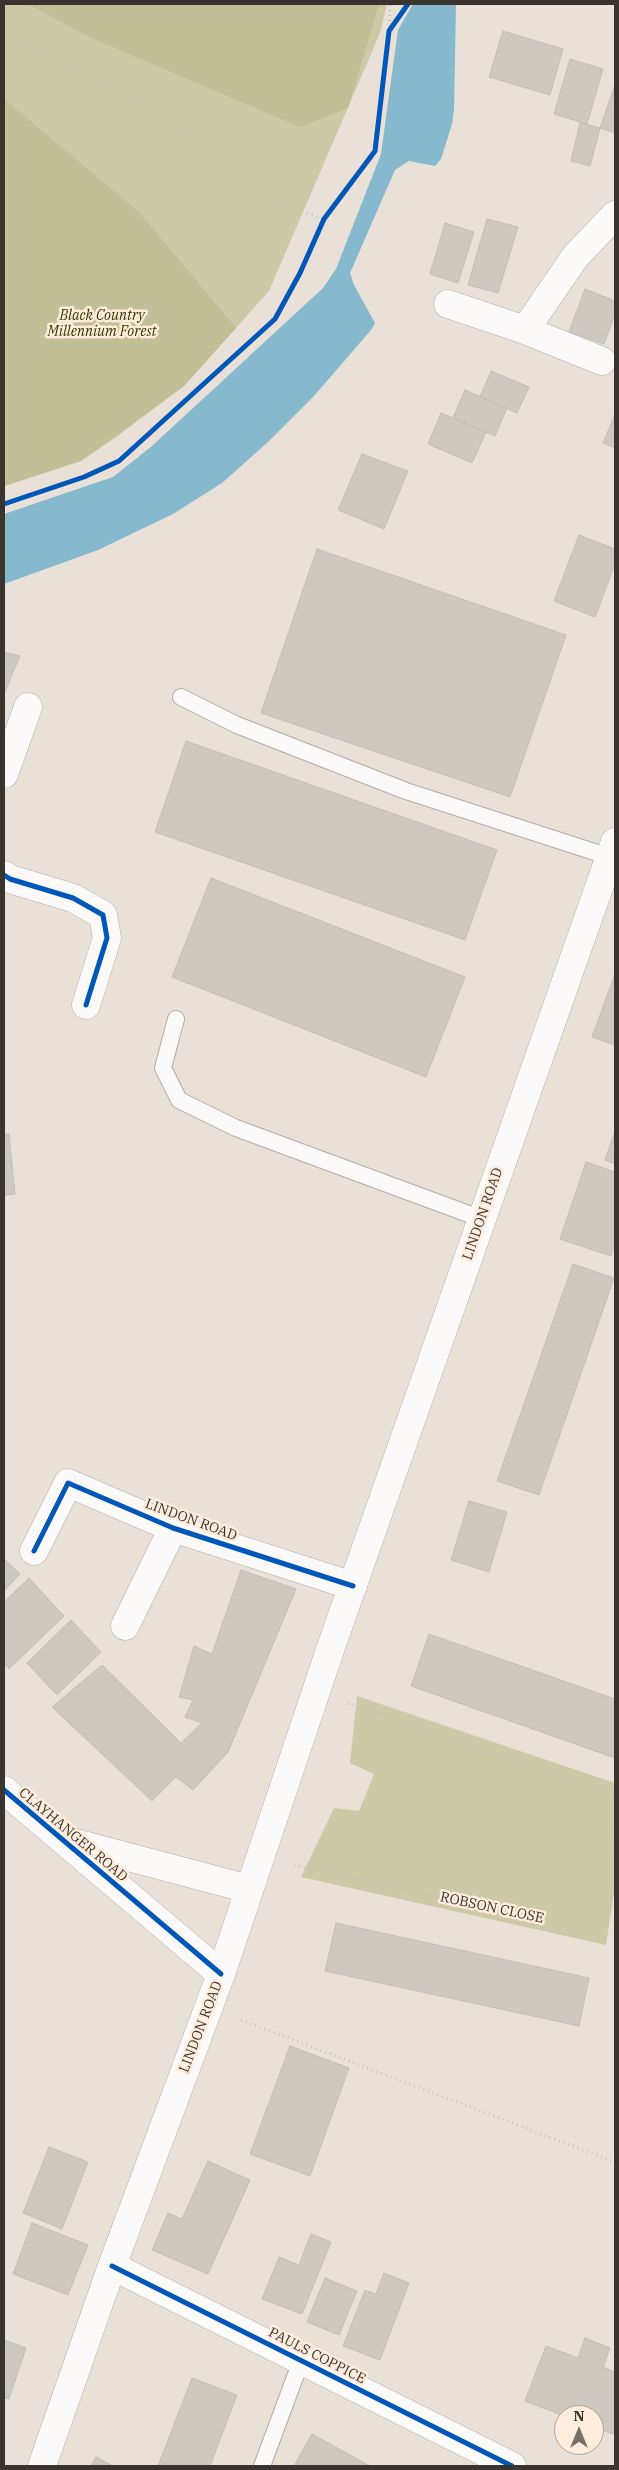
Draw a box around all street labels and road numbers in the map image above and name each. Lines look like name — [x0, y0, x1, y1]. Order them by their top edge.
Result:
street label: LINDON ROAD — [459, 1166, 507, 1262]
street label: LINDON ROAD — [143, 1496, 239, 1544]
street label: CLAYHANGER ROAD — [15, 1785, 131, 1885]
street label: ROBSON CLOSE — [439, 1889, 545, 1927]
street label: LINDON ROAD — [176, 1979, 226, 2075]
street label: PAULS COPPICE — [266, 2324, 368, 2388]

